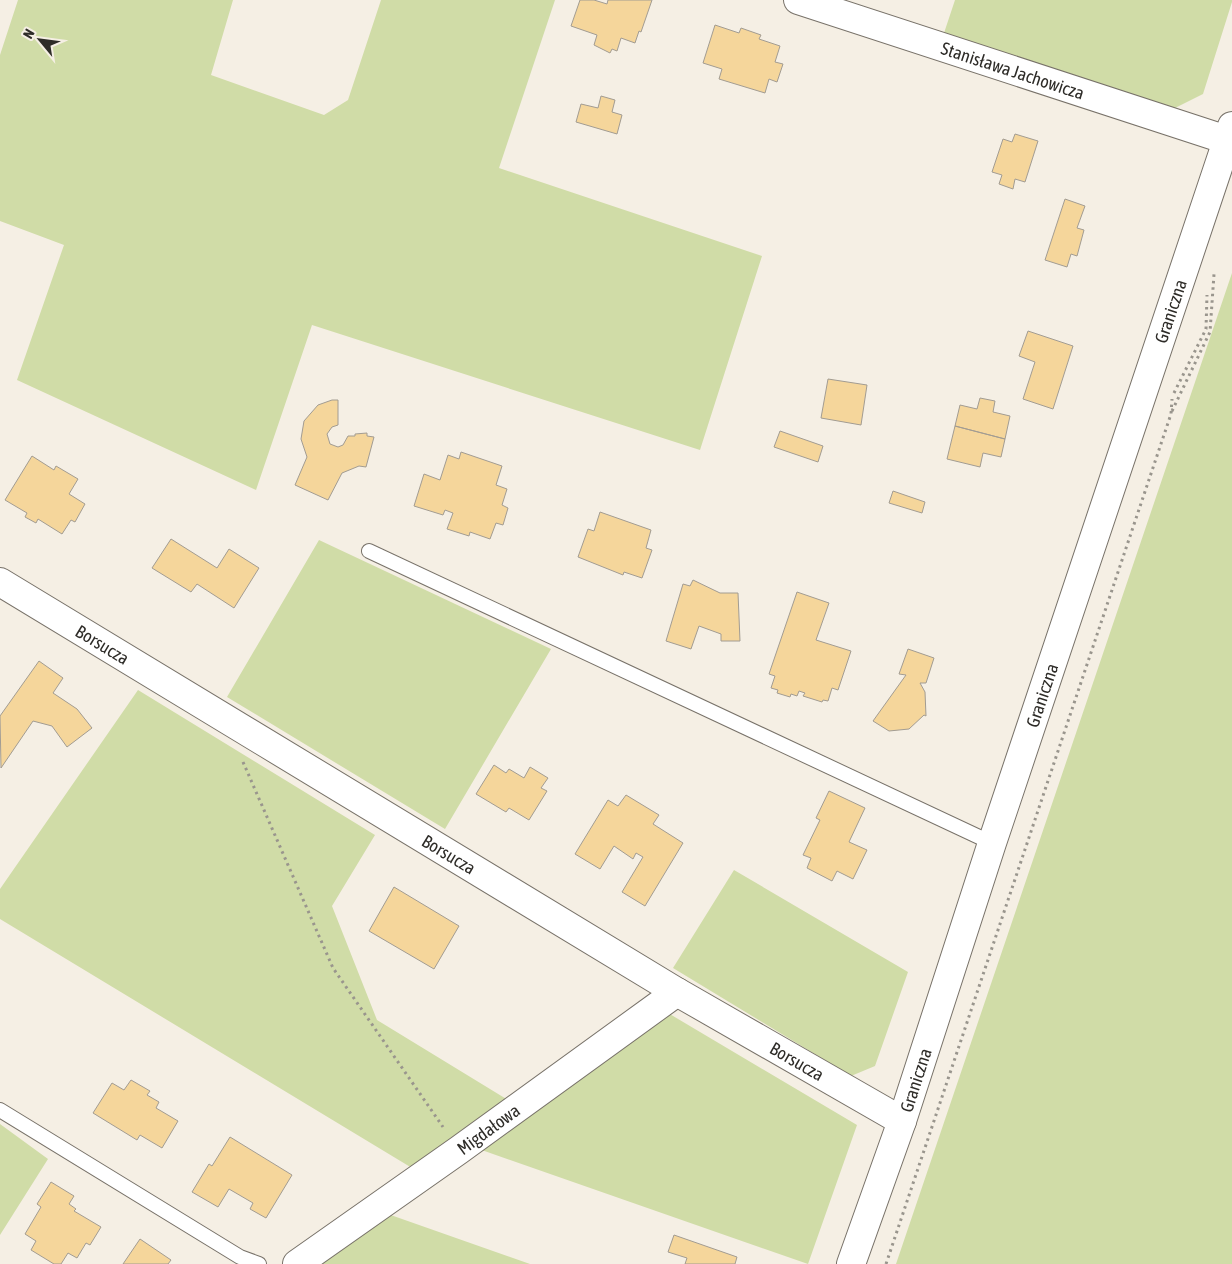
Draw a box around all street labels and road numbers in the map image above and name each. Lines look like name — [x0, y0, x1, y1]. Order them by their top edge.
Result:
street label: Stanisława Jachowicza — [939, 37, 1087, 103]
street label: Graniczna — [1150, 276, 1190, 346]
street label: Borsucza — [72, 620, 133, 668]
street label: Graniczna — [1021, 660, 1062, 730]
street label: Borsucza — [418, 830, 480, 878]
street label: Borsucza — [766, 1037, 828, 1085]
street label: Graniczna — [895, 1045, 935, 1115]
street label: Migdałowa — [453, 1099, 524, 1159]

